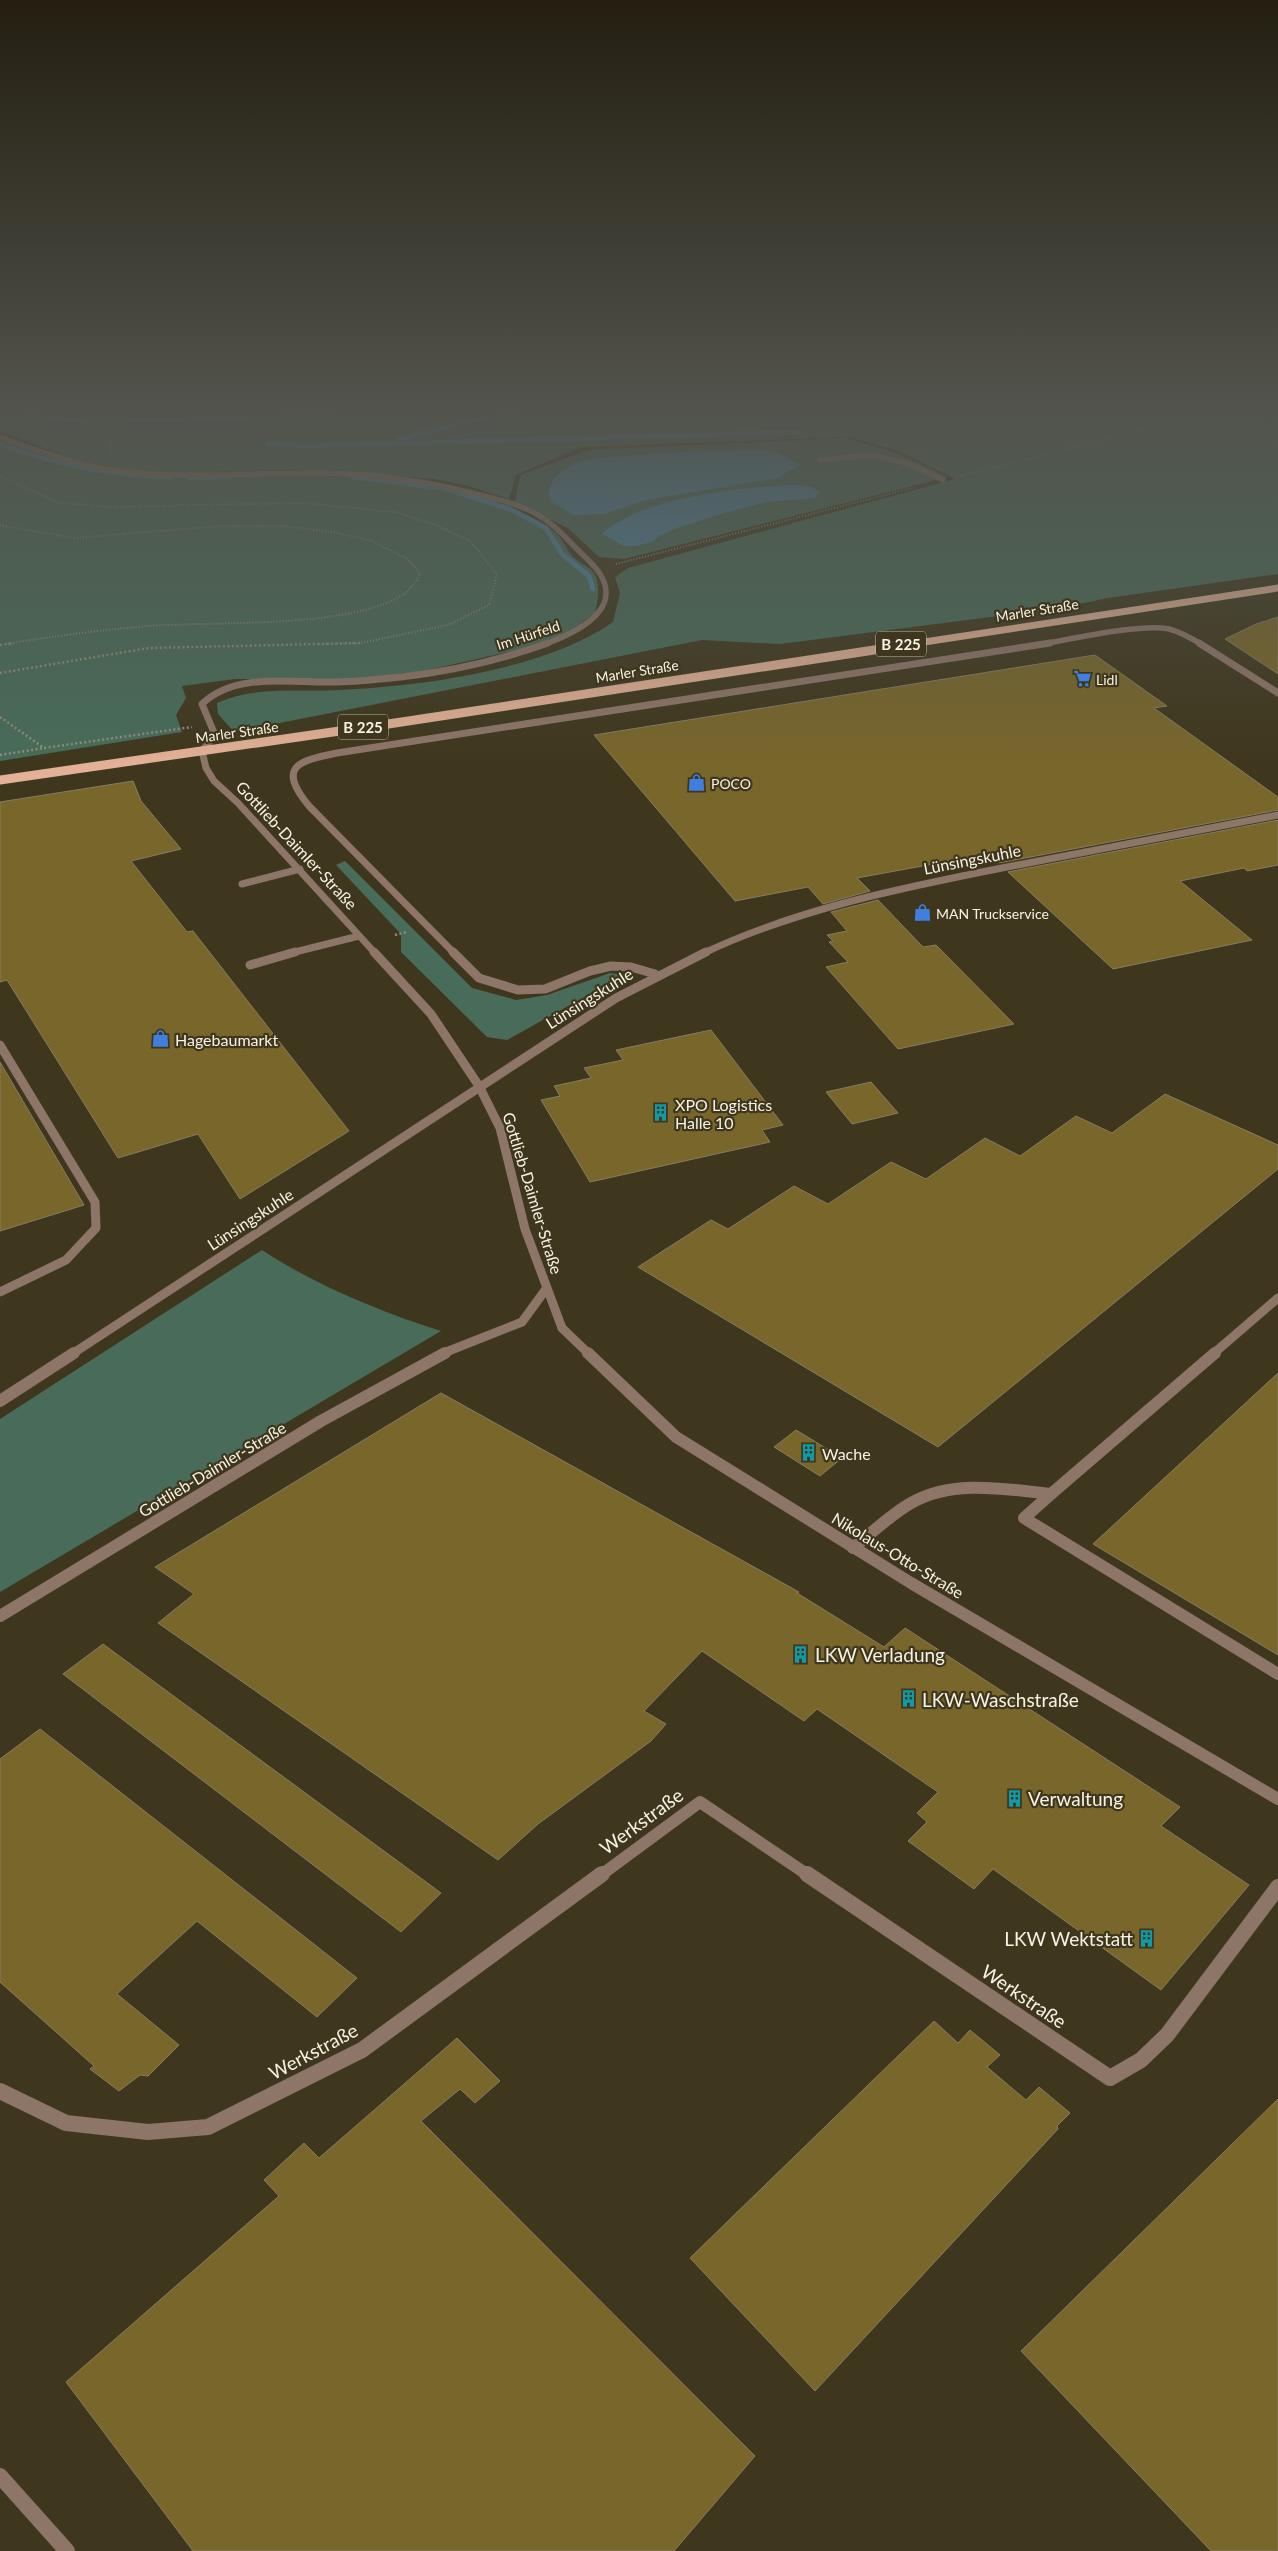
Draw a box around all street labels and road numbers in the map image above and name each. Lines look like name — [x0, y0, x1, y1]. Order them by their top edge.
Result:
street label: Marler Straße — [994, 595, 1080, 625]
street label: Im Hürfeld — [494, 617, 562, 653]
road number: B 225 — [876, 632, 926, 656]
street label: Marler Straße — [594, 656, 680, 686]
road number: B 225 — [338, 714, 388, 740]
street label: Marler Straße — [194, 718, 280, 746]
street label: Gottlieb-Daimler-Straße — [233, 777, 361, 913]
street label: Lünsingskuhle — [922, 840, 1022, 878]
street label: Lünsingskuhle — [542, 964, 636, 1032]
street label: Gottlieb-Daimler-Straße — [499, 1110, 567, 1276]
street label: Lünsingskuhle — [203, 1184, 297, 1254]
street label: Gottlieb-Daimler-Straße — [135, 1417, 289, 1521]
street label: Nikolaus-Otto-Straße — [829, 1508, 967, 1602]
street label: Werkstraße — [595, 1783, 687, 1859]
street label: Werkstraße — [977, 1959, 1071, 2033]
street label: Werkstraße — [265, 2018, 361, 2084]

